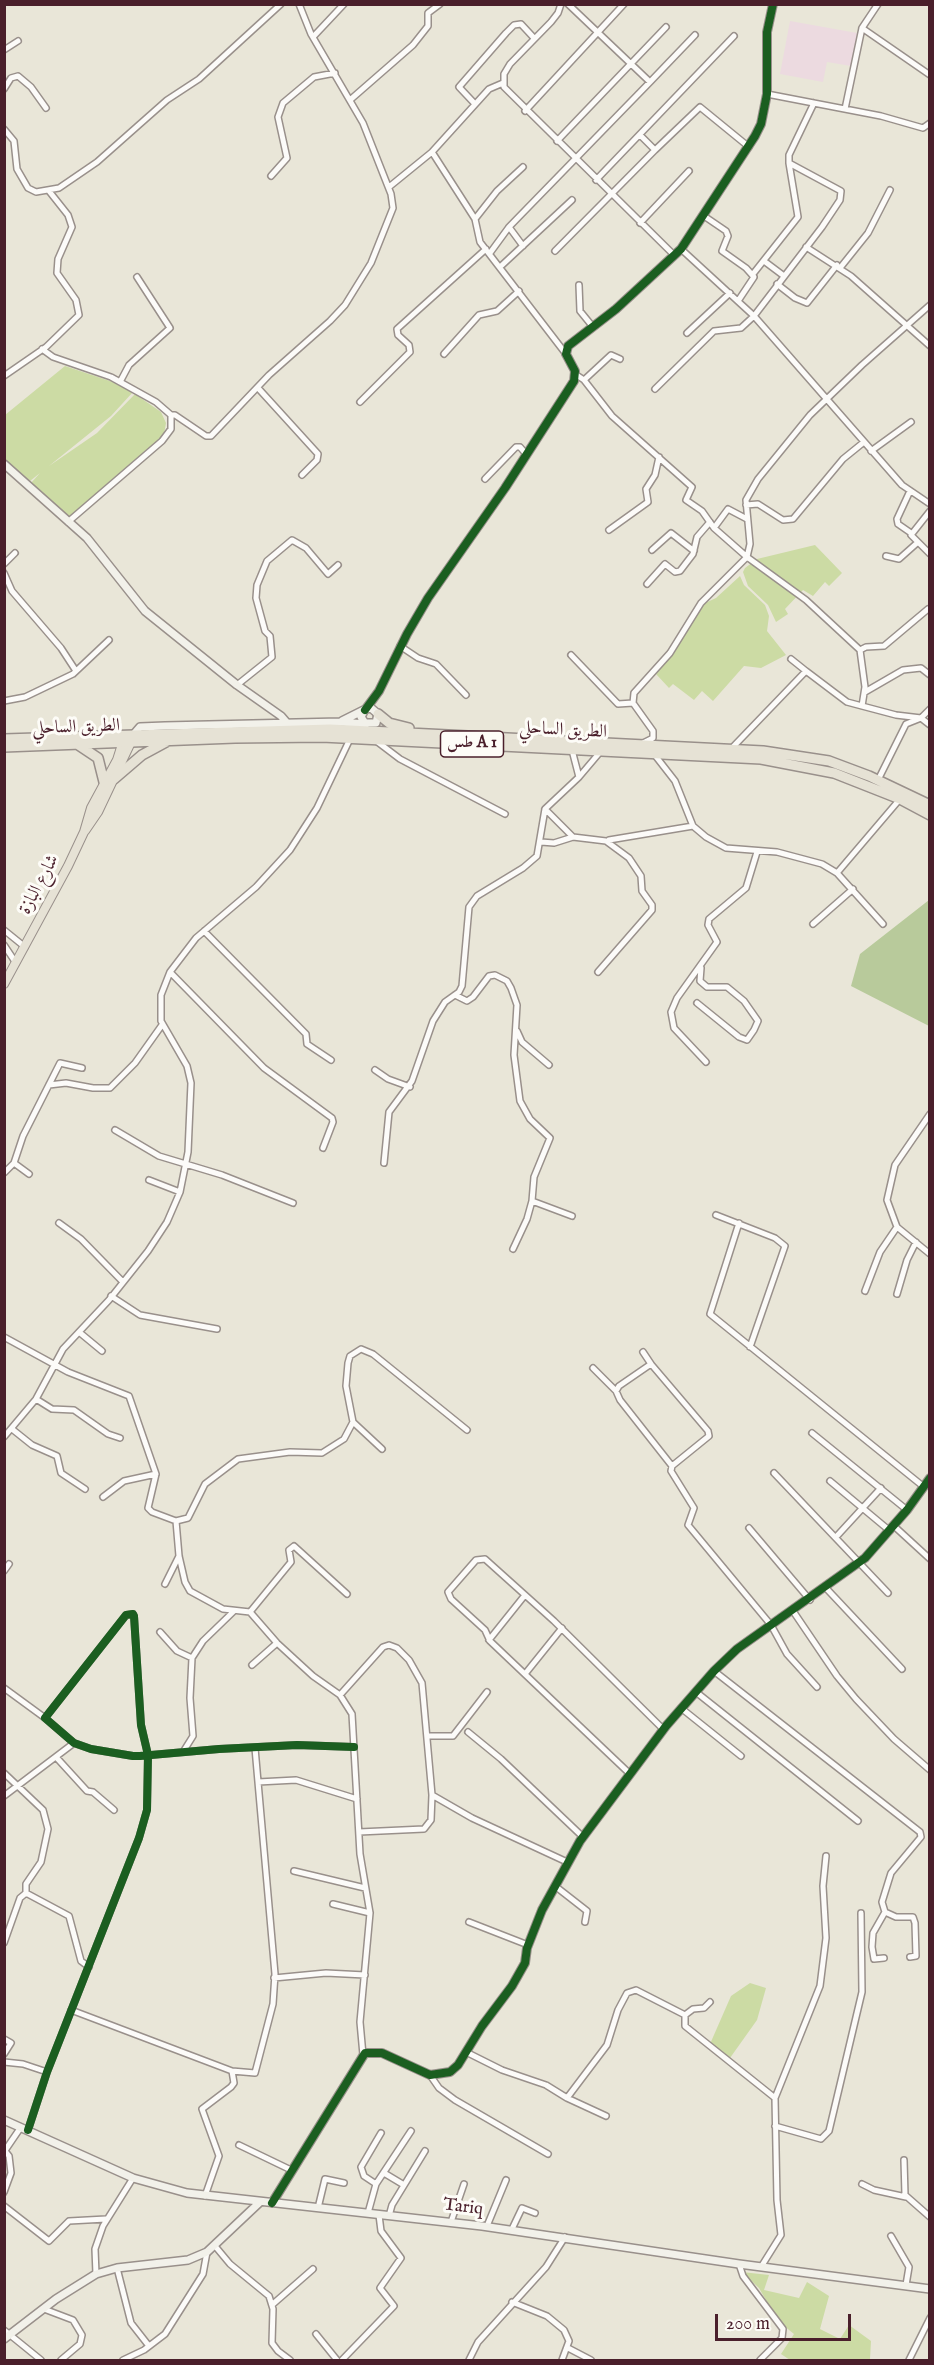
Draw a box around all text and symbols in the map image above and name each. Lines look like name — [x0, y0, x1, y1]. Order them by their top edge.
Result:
street label: الطريق الساحلي — [32, 716, 120, 740]
street label: الطريق الساحلي — [519, 718, 607, 744]
road number: طس A 1 — [440, 731, 504, 757]
street label: شارع البازة — [15, 851, 65, 919]
street label: Tariq — [442, 2195, 484, 2221]
scale bar — [718, 2302, 854, 2340]
text: 200 m — [726, 2313, 770, 2336]

